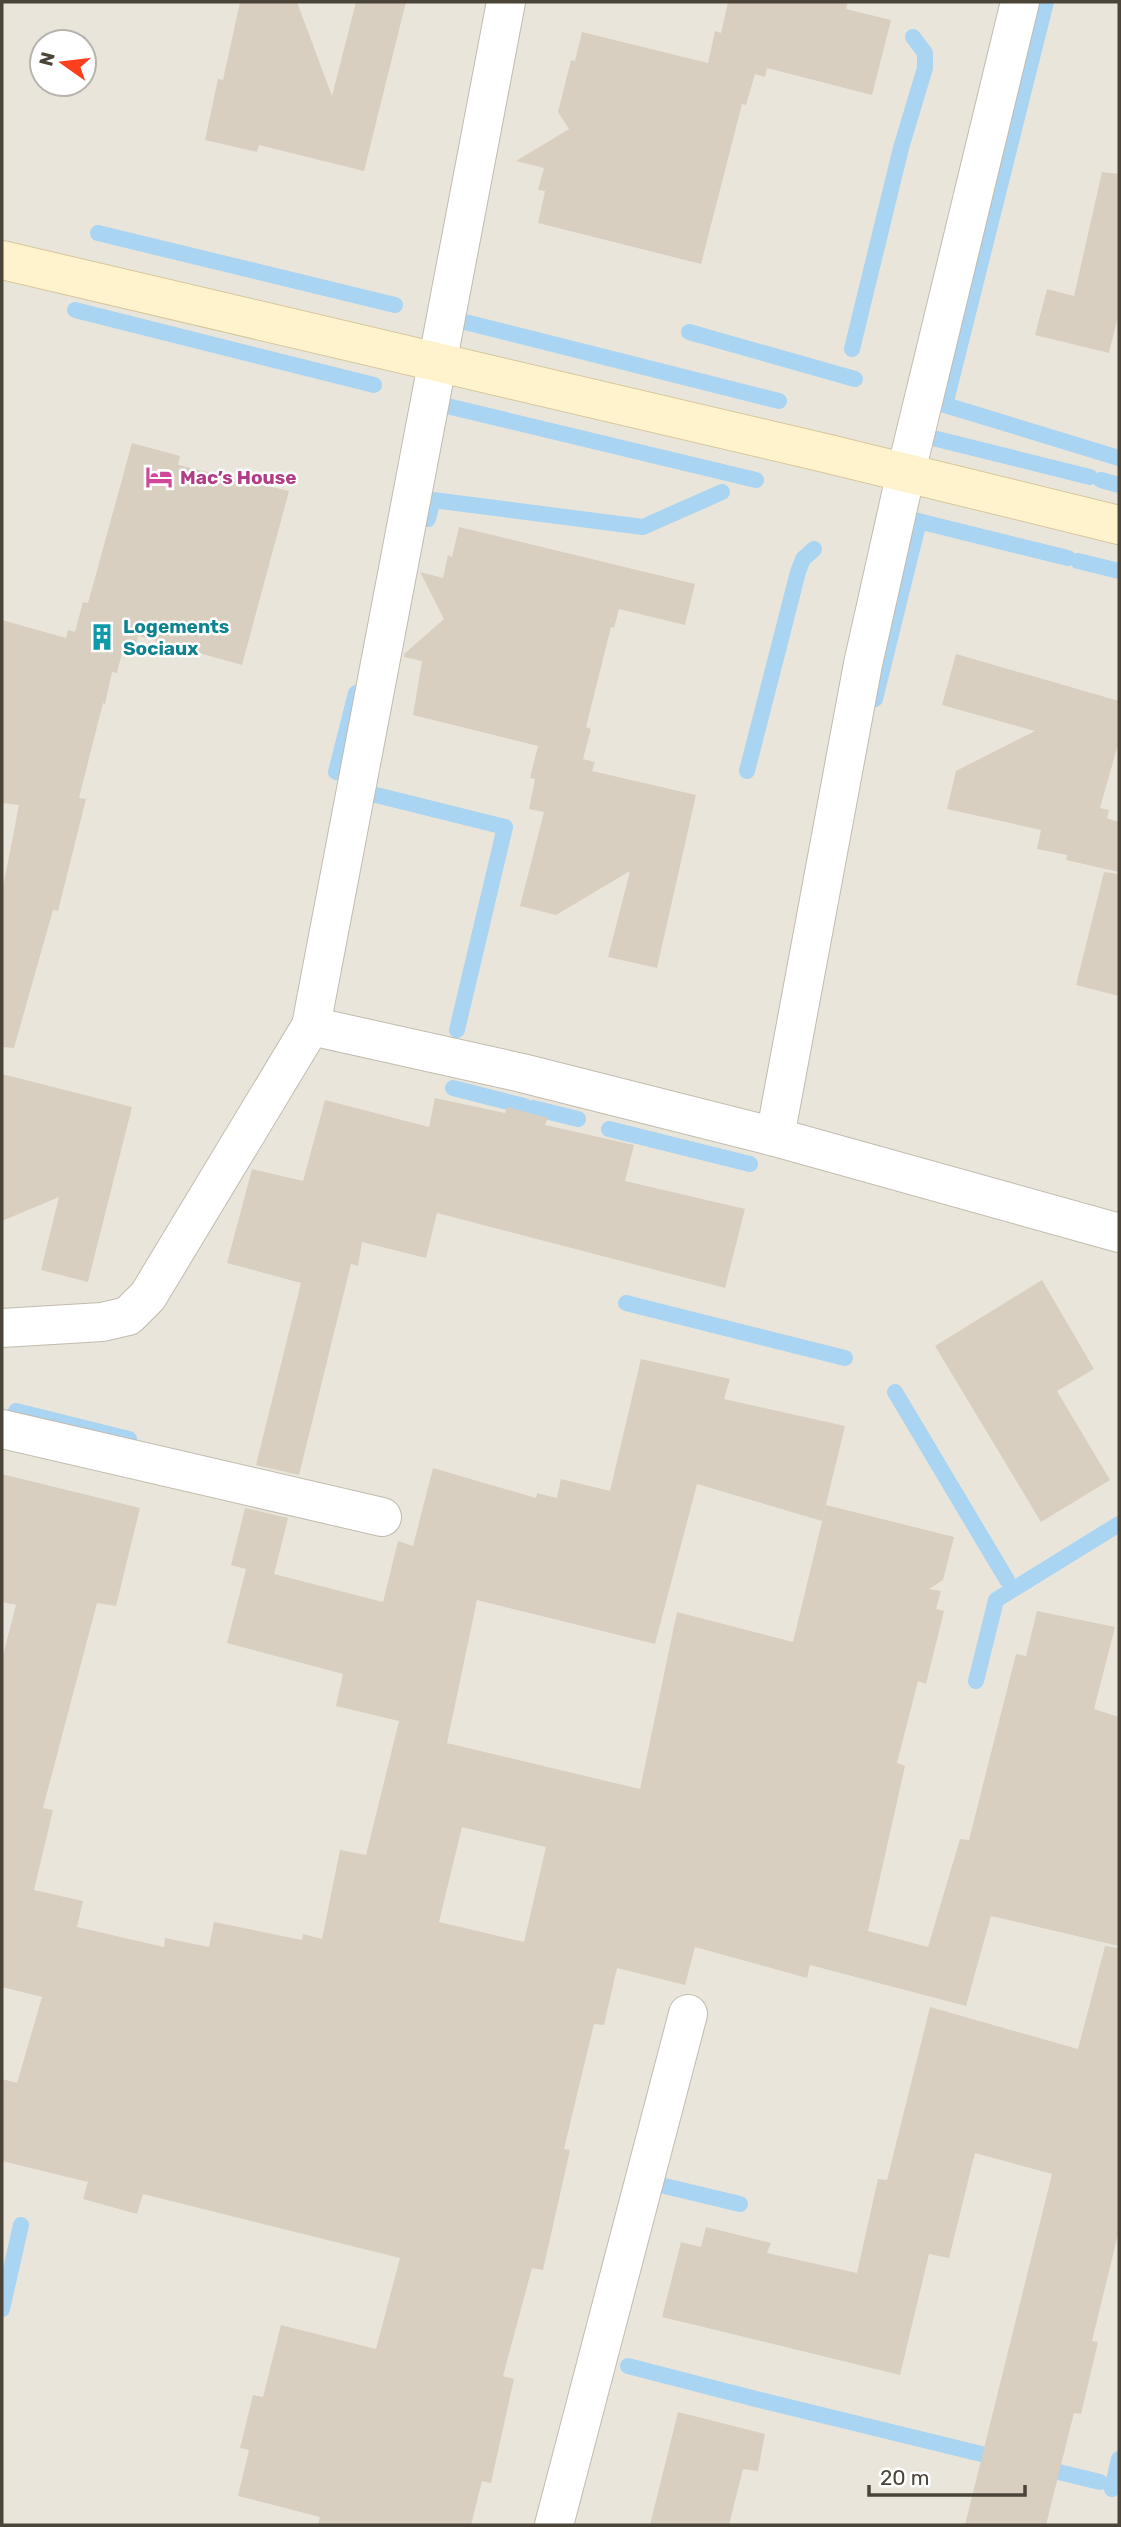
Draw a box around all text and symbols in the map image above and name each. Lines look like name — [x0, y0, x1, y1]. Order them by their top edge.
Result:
north arrow — [28, 28, 98, 98]
text: N — [34, 50, 60, 68]
hotel icon: Mac’s House — [144, 462, 174, 492]
place label: Mac’s House — [180, 466, 297, 489]
place label: Logements Sociaux — [123, 615, 229, 660]
building icon: Logements Sociaux — [87, 622, 117, 652]
scale bar — [869, 2454, 1025, 2498]
text: 20 m — [880, 2465, 929, 2490]

